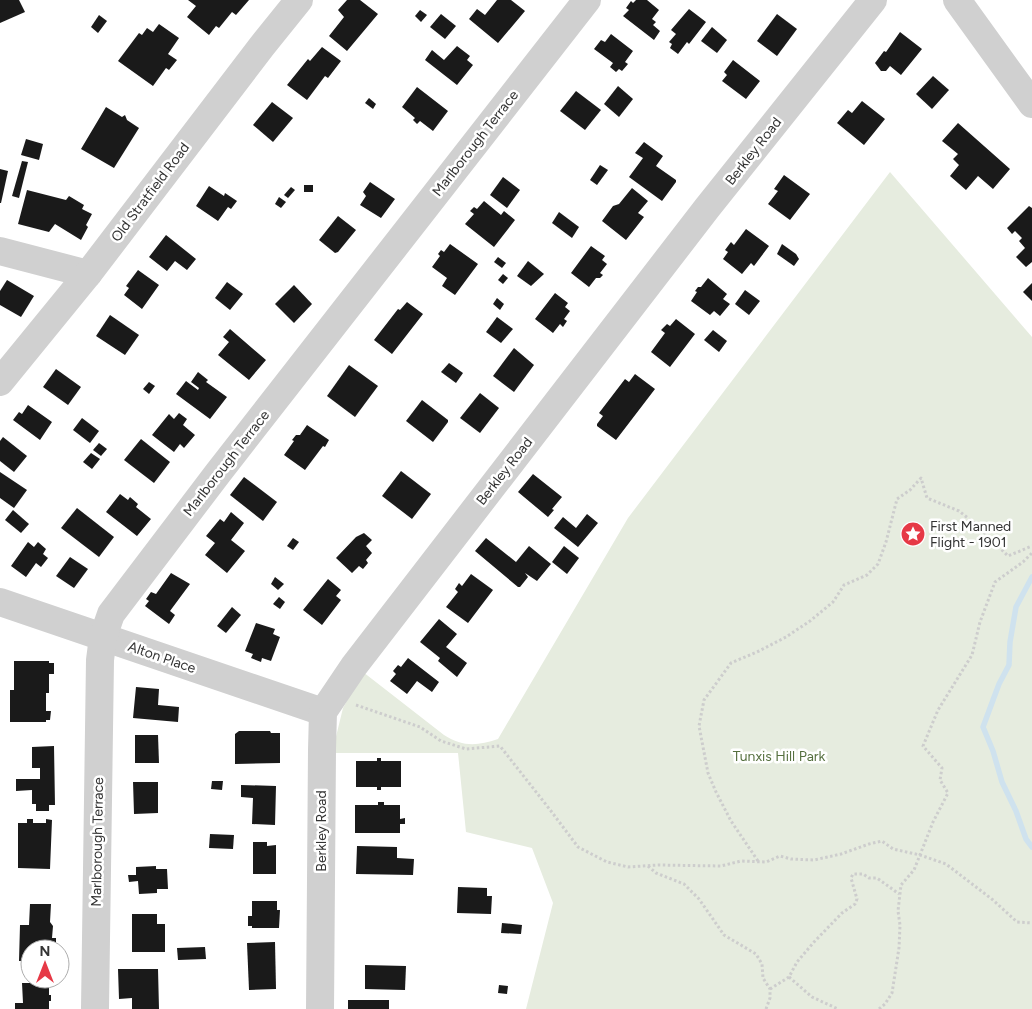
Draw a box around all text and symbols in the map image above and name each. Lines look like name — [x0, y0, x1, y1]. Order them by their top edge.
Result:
street label: Marlborough Terrace — [429, 87, 522, 200]
street label: Berkley Road — [722, 114, 785, 189]
street label: Old Stratfield Road — [108, 139, 193, 245]
street label: Marlborough Terrace — [180, 407, 273, 520]
street label: Berkley Road — [473, 434, 536, 509]
place label: First Manned Flight - 1901 — [930, 518, 1011, 551]
place icon: First Manned Flight - 1901 — [900, 521, 926, 547]
street label: Alton Place — [126, 638, 198, 677]
park label: Tunxis Hill Park — [733, 748, 825, 765]
street label: Marlborough Terrace — [88, 777, 107, 907]
street label: Berkley Road — [313, 790, 330, 872]
north arrow — [20, 939, 70, 989]
text: N — [40, 943, 50, 960]

